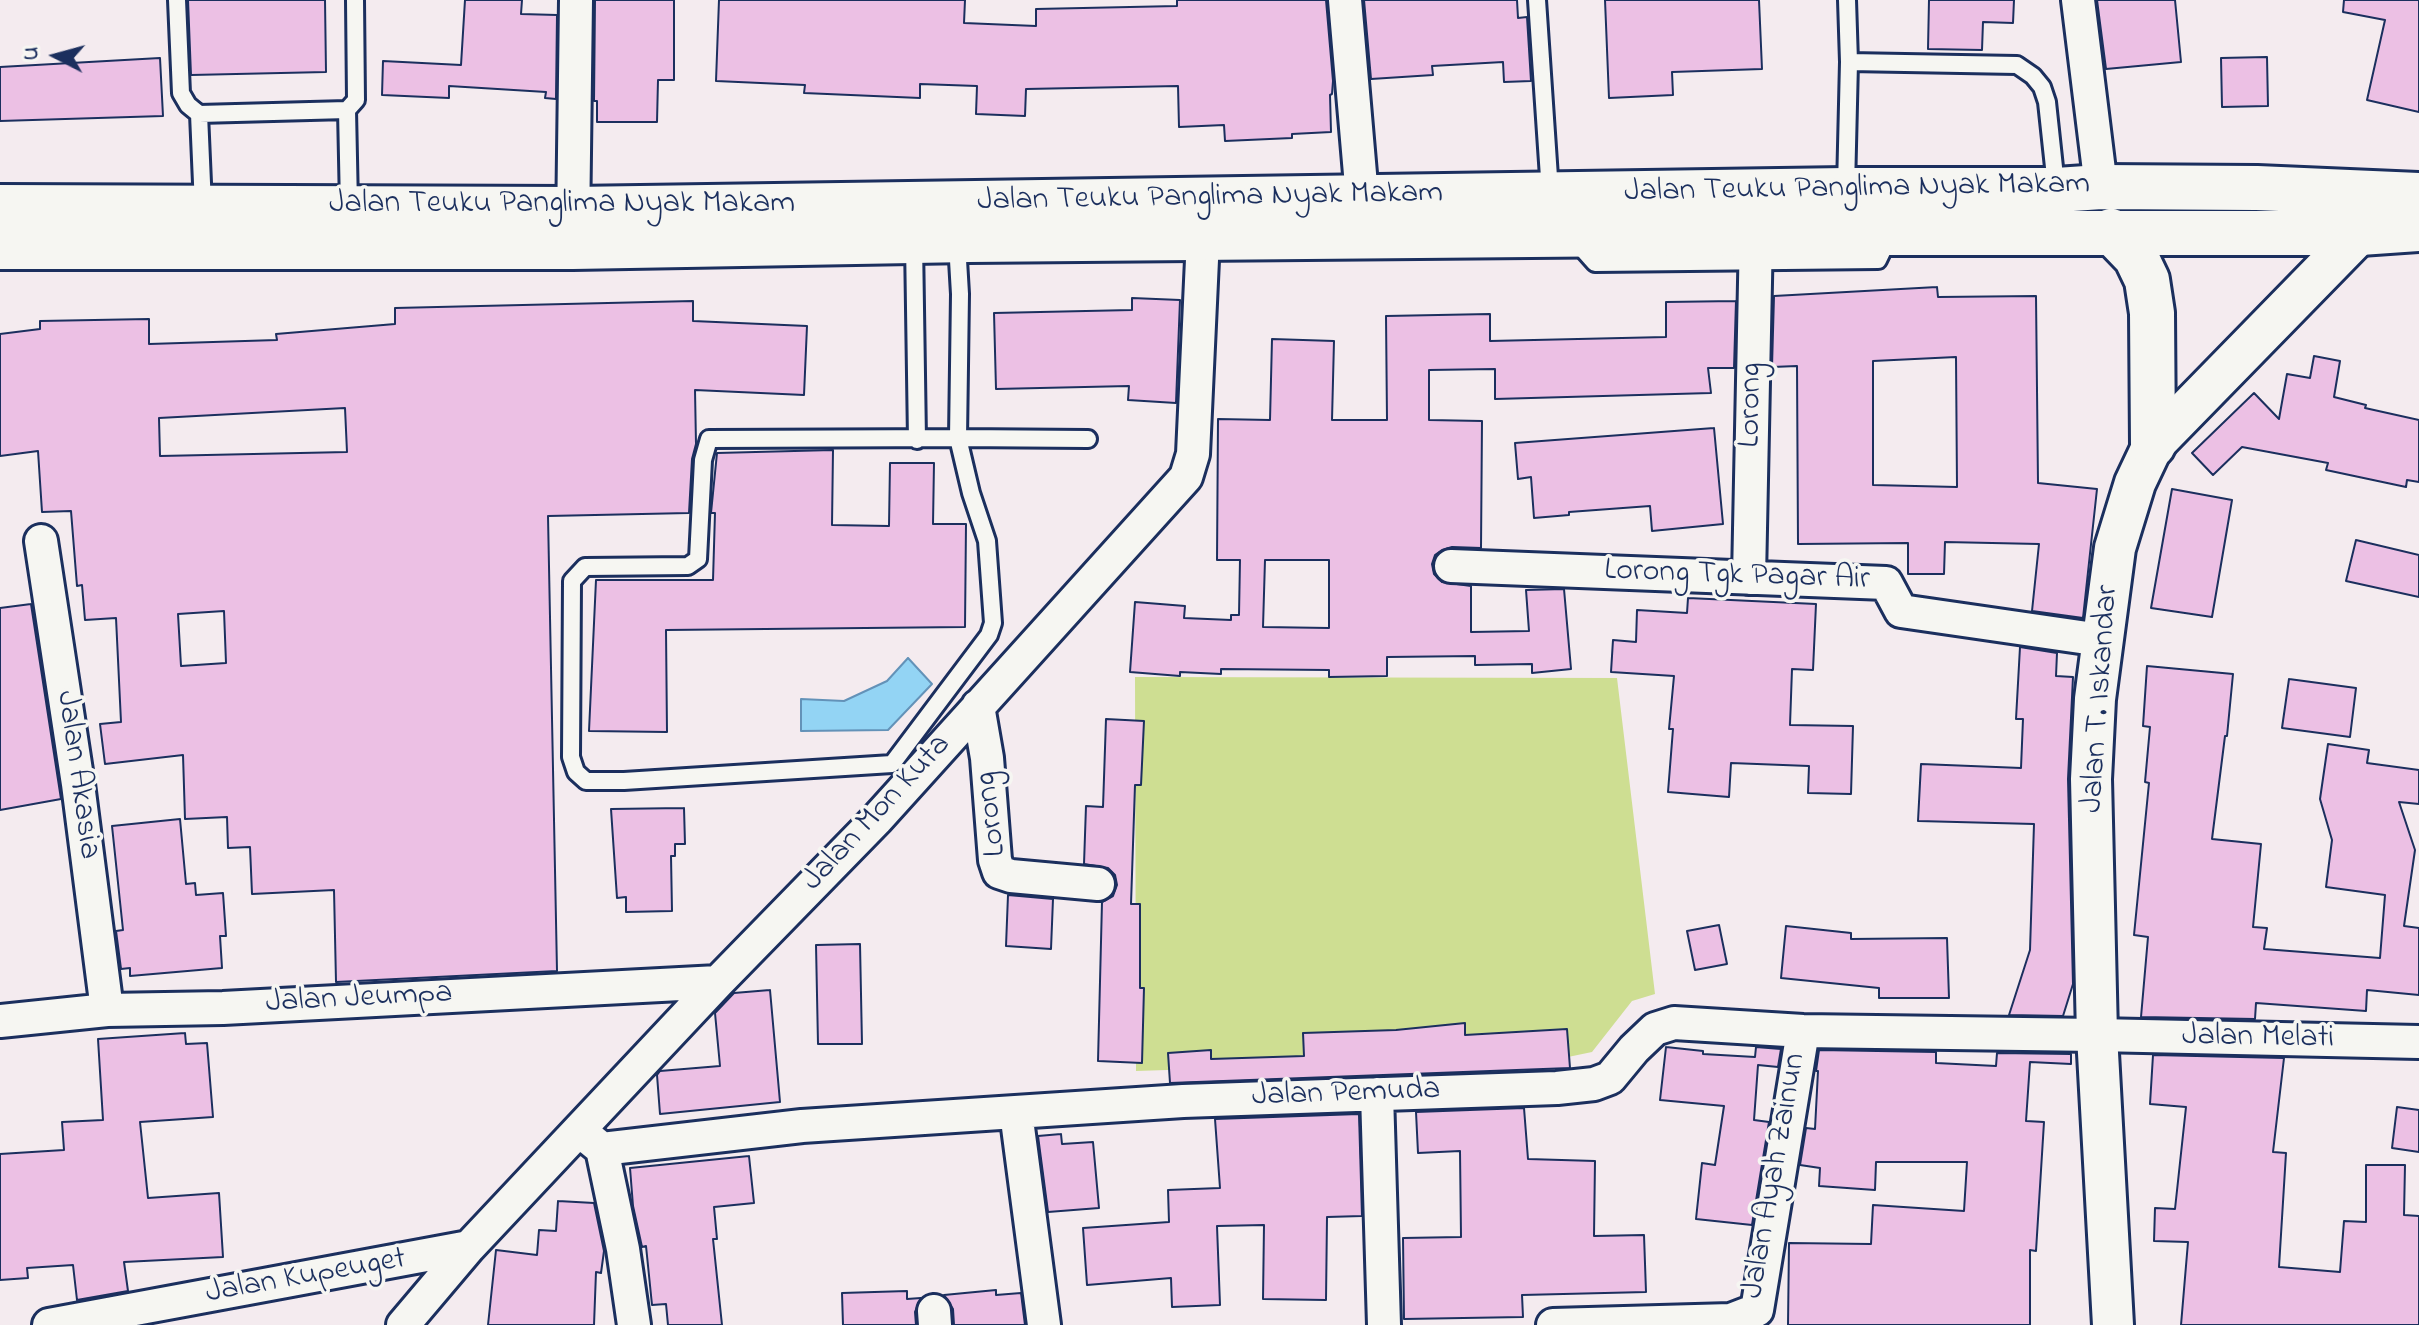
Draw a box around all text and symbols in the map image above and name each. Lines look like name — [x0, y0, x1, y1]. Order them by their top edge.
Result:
north arrow — [16, 16, 96, 96]
text: U — [15, 45, 49, 62]
street label: Jalan Teuku Panglima Nyak Makam — [1624, 167, 2090, 213]
street label: Jalan Teuku Panglima Nyak Makam — [977, 176, 1443, 222]
street label: Jalan Teuku Panglima Nyak Makam — [329, 187, 795, 225]
street label: Lorong — [1733, 362, 1773, 448]
street label: Lorong Tgk Pagar Air — [1604, 553, 1870, 601]
street label: Jalan T. Iskandar — [2075, 584, 2129, 814]
street label: Jalan Akasia — [45, 688, 107, 862]
street label: Jalan Mon Kuta — [795, 727, 961, 901]
street label: Lorong — [969, 769, 1017, 859]
street label: Jalan Jeumpa — [265, 976, 453, 1024]
street label: Jalan Melati — [2182, 1018, 2334, 1060]
street label: Jalan Ayah Zainun — [1736, 1050, 1816, 1302]
street label: Jalan Pemuda — [1251, 1073, 1441, 1117]
street label: Jalan Kupeuget — [203, 1242, 409, 1314]

